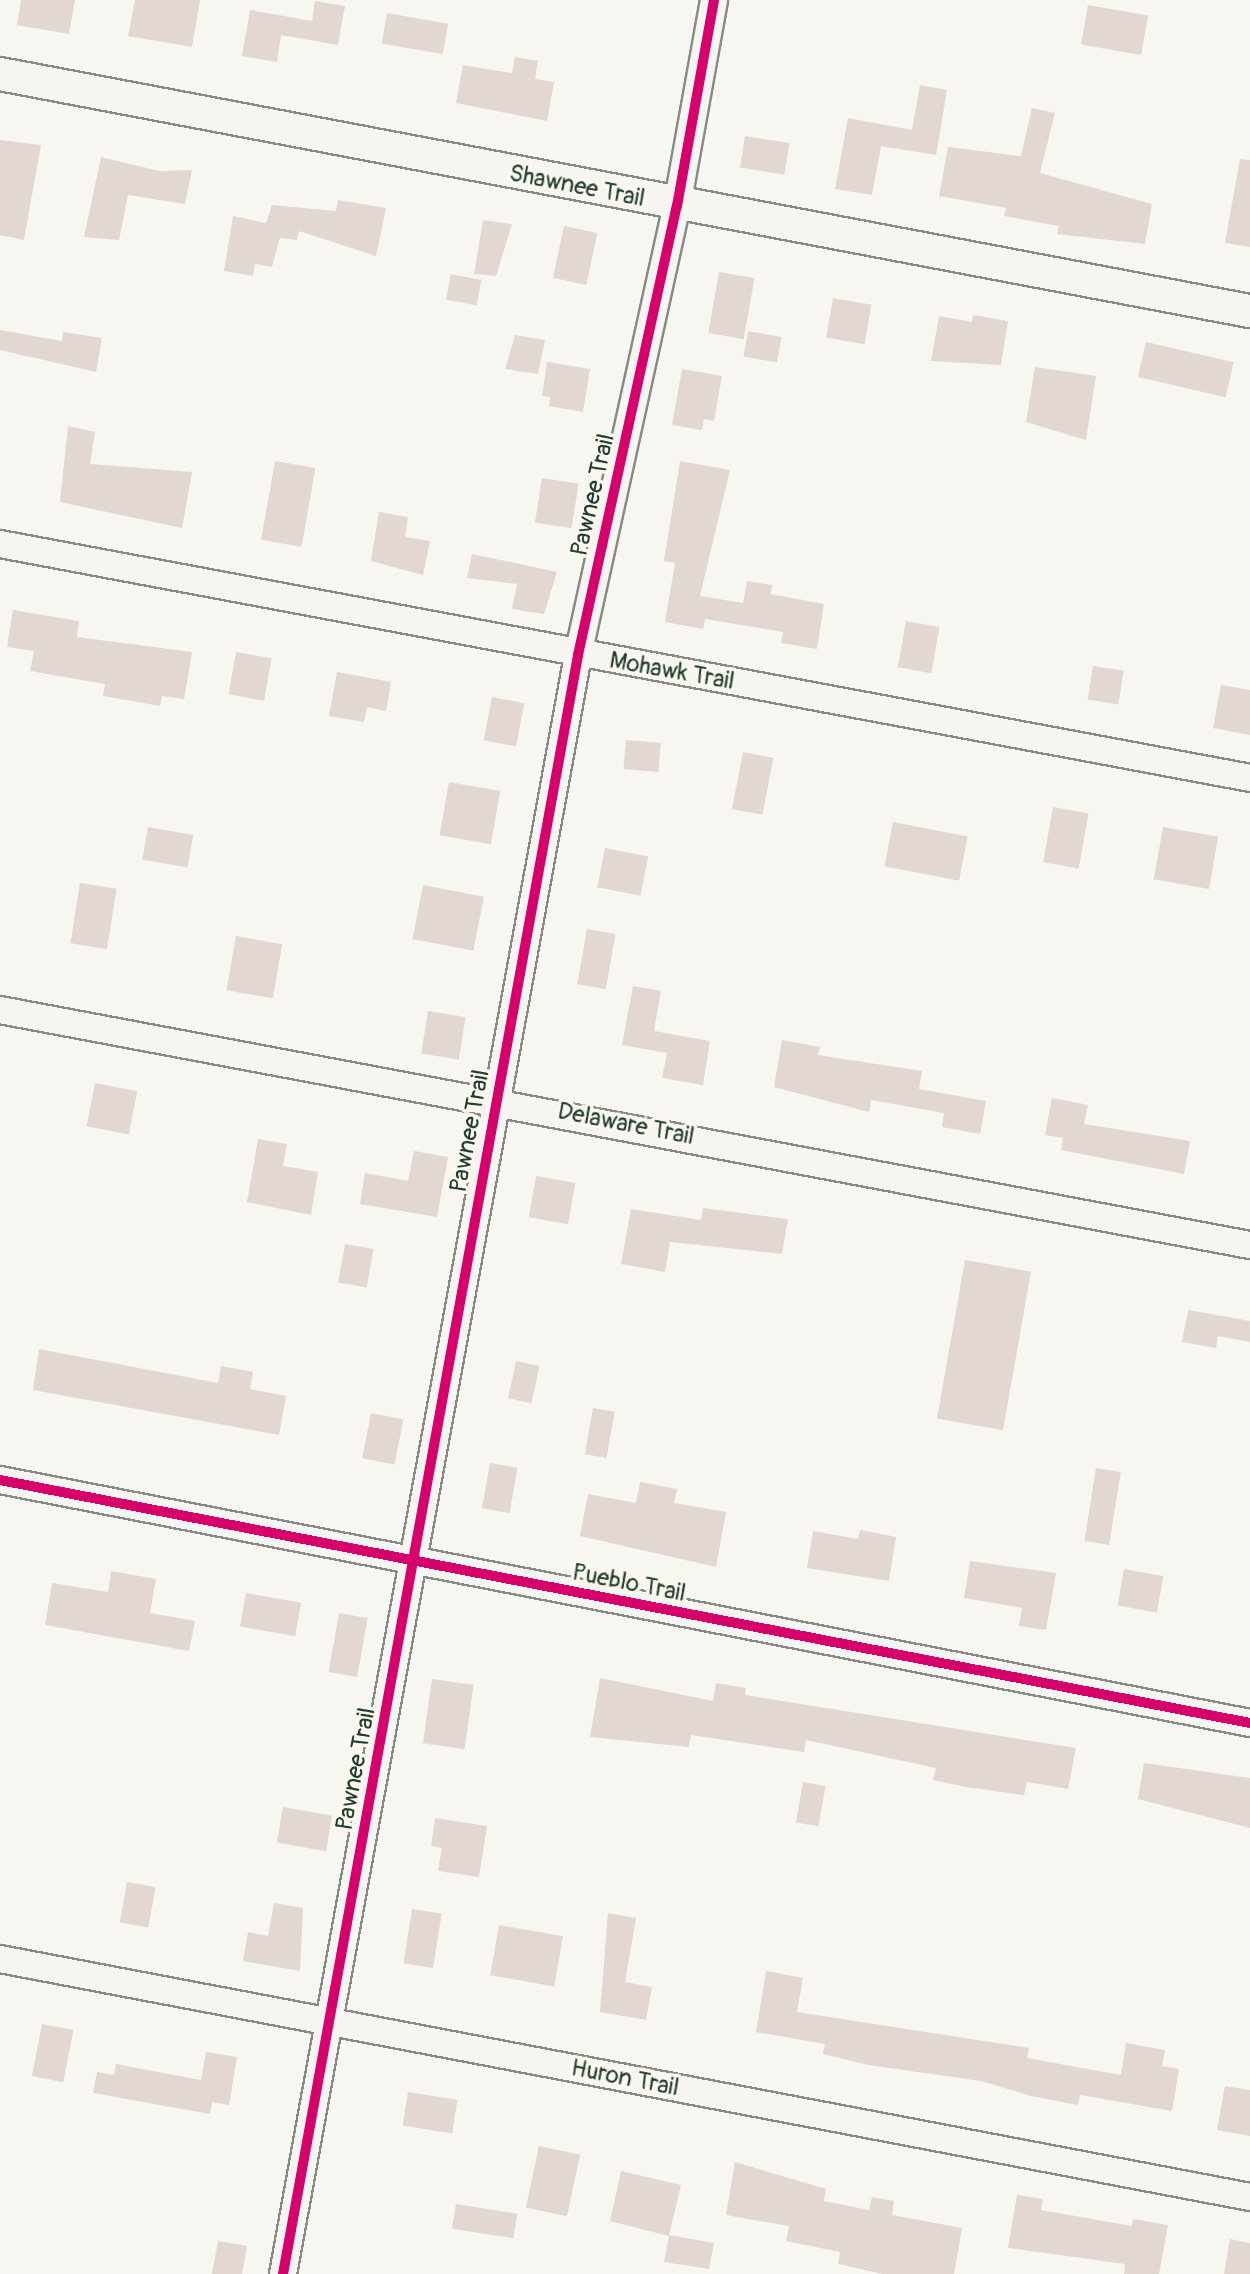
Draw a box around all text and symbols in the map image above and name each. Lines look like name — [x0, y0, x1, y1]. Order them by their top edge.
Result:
street label: Shawnee Trail — [507, 159, 647, 213]
street label: Pawnee Trail — [565, 431, 621, 559]
street label: Mohawk Trail — [607, 646, 737, 696]
street label: Pawnee Trail — [444, 1067, 496, 1195]
street label: Delaware Trail — [555, 1097, 697, 1151]
street label: Pueblo Trail — [570, 1558, 688, 1608]
street label: Pawnee Trail — [330, 1705, 382, 1833]
street label: Huron Trail — [569, 2053, 681, 2103]

